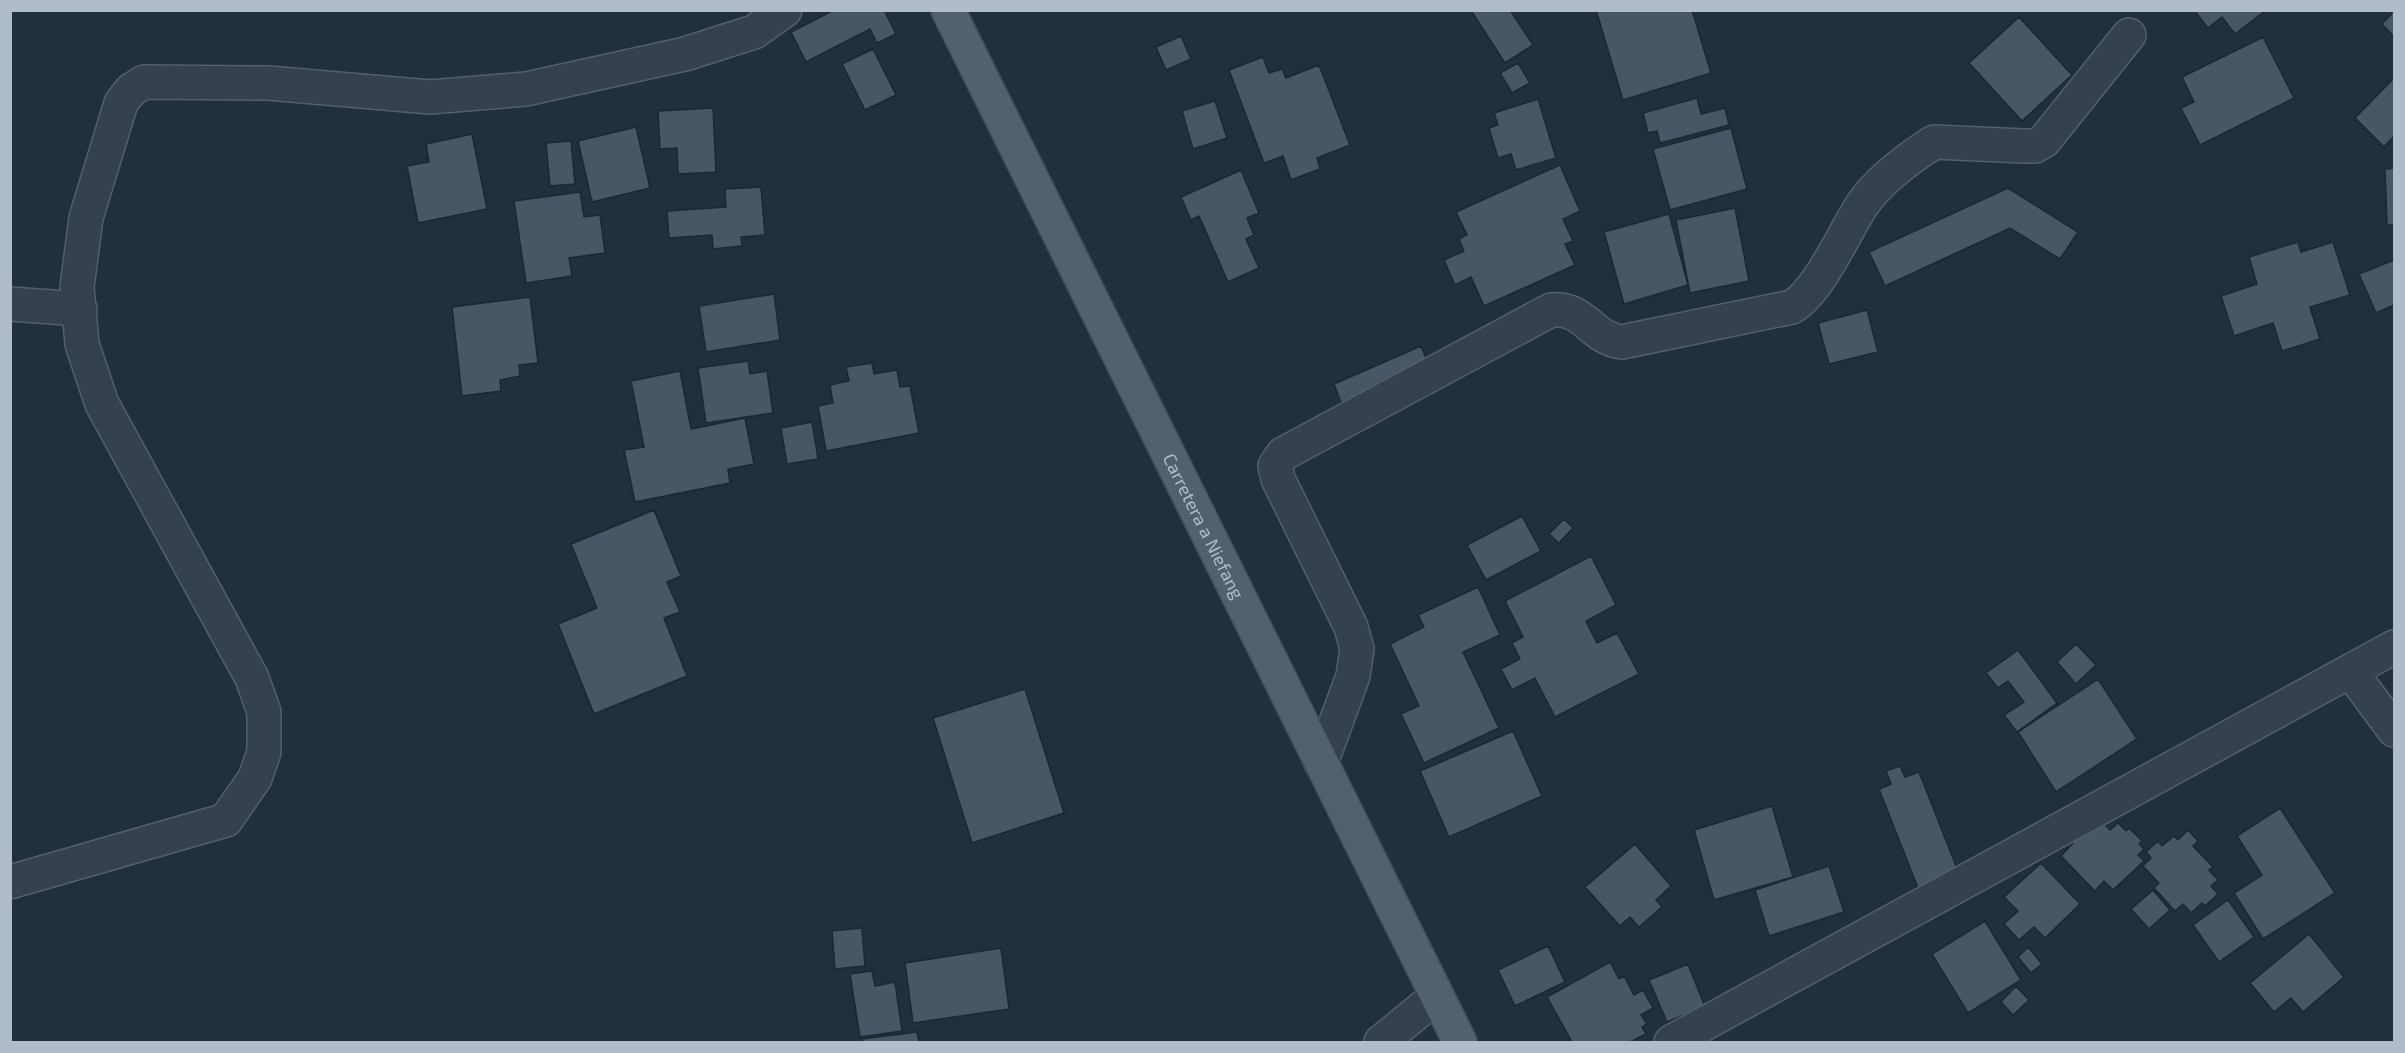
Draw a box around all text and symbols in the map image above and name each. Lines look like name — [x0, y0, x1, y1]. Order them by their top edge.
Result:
street label: Carretera a Niefang — [1159, 450, 1249, 602]

